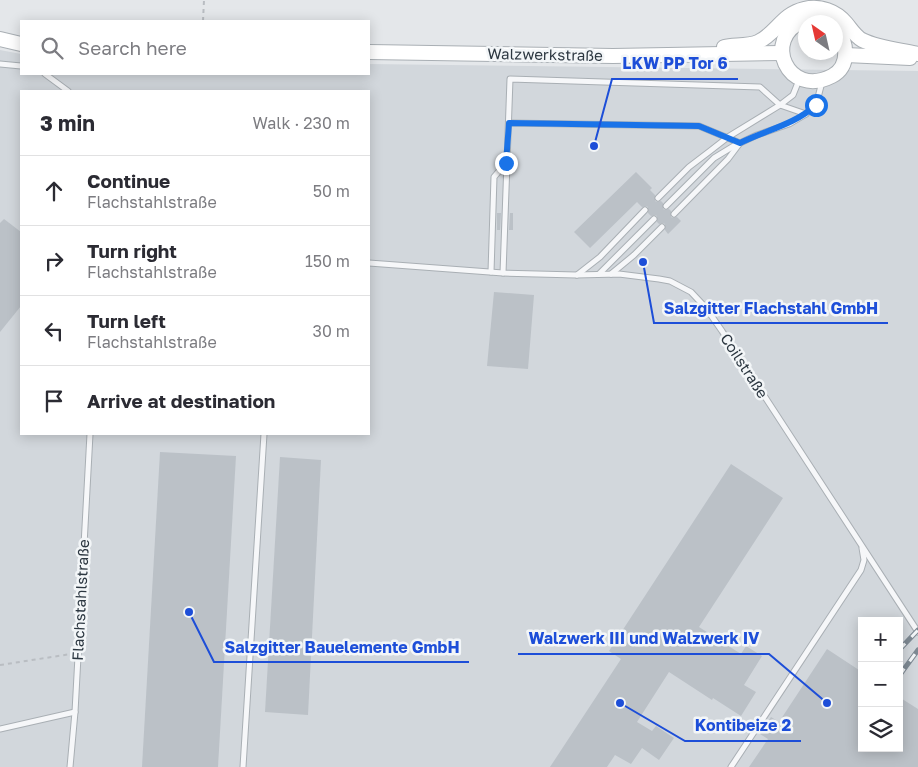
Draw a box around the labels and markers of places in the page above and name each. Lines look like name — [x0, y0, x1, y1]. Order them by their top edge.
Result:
callout: LKW PP Tor 6 — [612, 48, 738, 79]
callout: Salzgitter Flachstahl GmbH — [654, 292, 888, 323]
callout: Walzwerk III und Walzwerk IV — [518, 623, 769, 654]
callout: Salzgitter Bauelemente GmbH — [214, 631, 469, 662]
callout: Kontibeize 2 — [685, 710, 801, 741]

